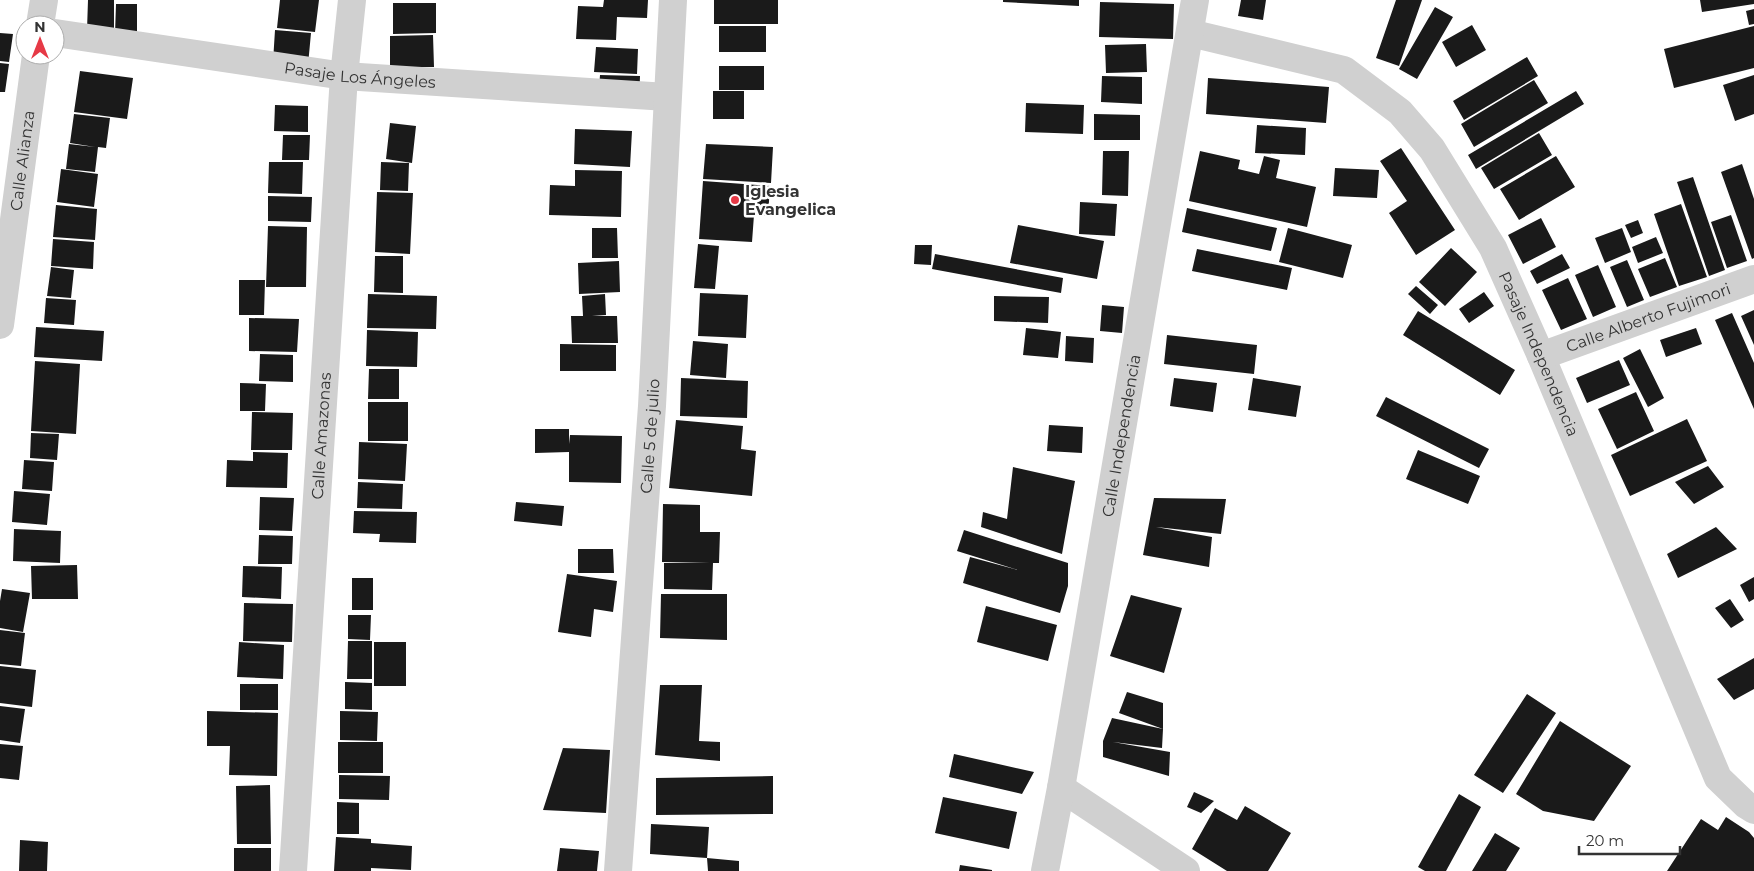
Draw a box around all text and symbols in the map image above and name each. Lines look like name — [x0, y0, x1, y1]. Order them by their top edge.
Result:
north arrow — [15, 15, 65, 65]
text: N — [34, 18, 46, 36]
street label: Pasaje Los Ángeles — [283, 58, 437, 92]
street label: Calle Alianza — [6, 109, 39, 212]
place label: Iglesia Evangelica — [745, 182, 836, 219]
marker: Iglesia Evangelica — [729, 194, 741, 206]
street label: Pasaje Independencia — [1495, 269, 1583, 439]
street label: Calle Alberto Fujimori — [1564, 279, 1733, 356]
street label: Calle Independencia — [1098, 353, 1145, 518]
street label: Calle Amazonas — [308, 372, 335, 500]
street label: Calle 5 de julio — [637, 378, 663, 494]
scale bar — [1579, 824, 1680, 856]
text: 20 m — [1586, 831, 1624, 850]

